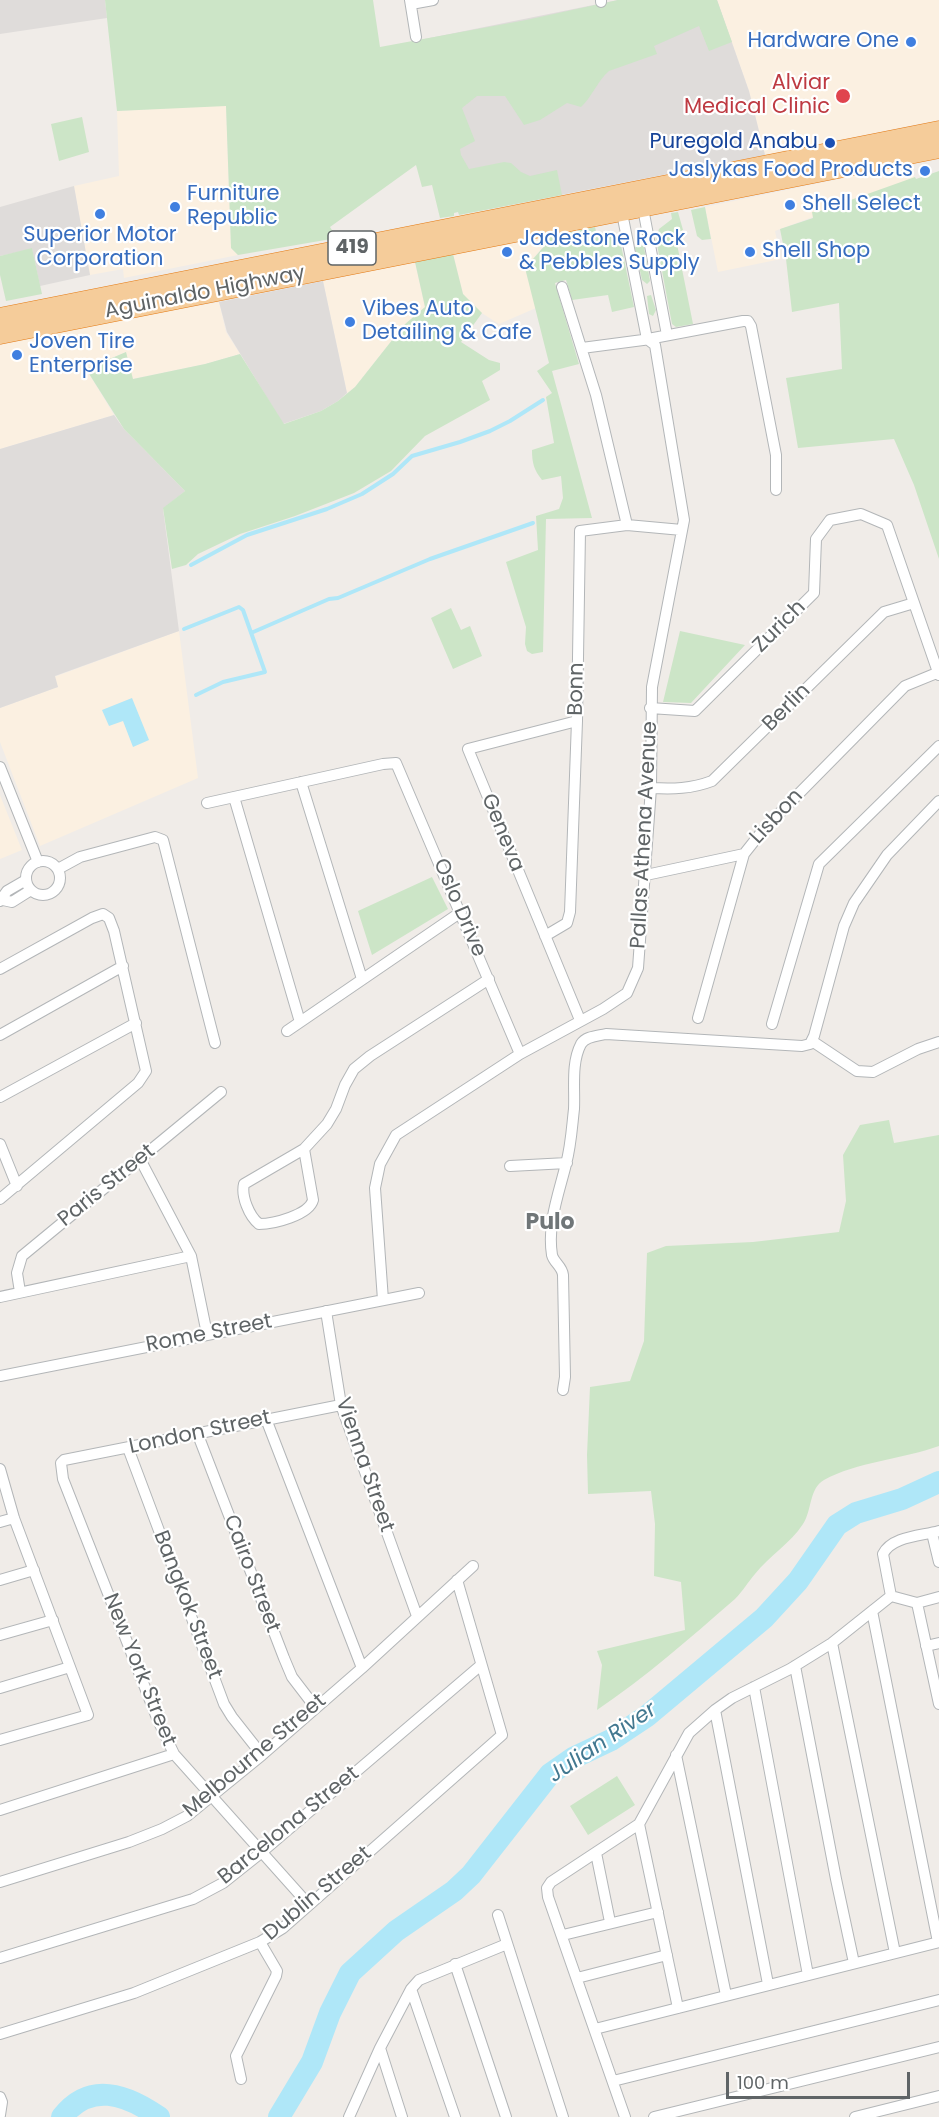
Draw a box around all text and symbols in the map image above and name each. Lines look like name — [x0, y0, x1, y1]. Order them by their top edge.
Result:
place label: Hardware One — [747, 29, 899, 55]
marker: Hardware One — [904, 35, 918, 49]
place label: Alviar Medical Clinic — [684, 71, 830, 121]
marker: Alviar Medical Clinic — [834, 87, 852, 105]
place label: Puregold Anabu — [650, 130, 818, 156]
marker: Puregold Anabu — [823, 136, 837, 150]
place label: Jaslykas Food Products — [668, 158, 913, 184]
marker: Jaslykas Food Products — [918, 164, 932, 178]
place label: Furniture Republic — [187, 182, 279, 232]
place label: Shell Select — [802, 192, 921, 218]
marker: Shell Select — [783, 198, 797, 212]
marker: Furniture Republic — [168, 200, 182, 214]
marker: Superior Motor Corporation — [93, 207, 107, 221]
place label: Superior Motor Corporation — [23, 223, 177, 273]
place label: Jadestone Rock & Pebbles Supply — [519, 227, 700, 277]
road number: 419 — [328, 231, 376, 265]
place label: Shell Shop — [762, 239, 870, 265]
marker: Jadestone Rock & Pebbles Supply — [500, 245, 514, 259]
marker: Shell Shop — [743, 245, 757, 259]
street label: Aguinaldo Highway — [103, 261, 307, 325]
place label: Vibes Auto Detailing & Cafe — [362, 297, 532, 347]
marker: Vibes Auto Detailing & Cafe — [343, 315, 357, 329]
place label: Joven Tire Enterprise — [29, 330, 135, 380]
marker: Joven Tire Enterprise — [10, 348, 24, 362]
street label: Zurich — [748, 595, 812, 659]
street label: Bonn — [564, 662, 590, 716]
street label: Berlin — [758, 679, 816, 737]
street label: Pallas Athena Avenue — [626, 721, 664, 949]
street label: Lisbon — [745, 784, 809, 850]
street label: Geneva — [475, 790, 529, 876]
street label: Oslo Drive — [427, 855, 491, 961]
street label: Paris Street — [53, 1139, 161, 1233]
district label: Pulo — [525, 1210, 575, 1236]
street label: Rome Street — [144, 1309, 274, 1359]
street label: Vienna Street — [329, 1394, 399, 1536]
street label: London Street — [127, 1406, 273, 1460]
street label: Cairo Street — [217, 1512, 285, 1636]
street label: Bangkok Street — [147, 1527, 227, 1683]
street label: New York Street — [97, 1590, 181, 1750]
street label: Melbourne Street — [178, 1689, 332, 1823]
water label: Julian River — [544, 1697, 662, 1789]
street label: Barcelona Street — [213, 1761, 365, 1891]
street label: Dublin Street — [259, 1841, 377, 1947]
scale bar — [729, 2060, 914, 2098]
text: 100 m — [737, 2070, 789, 2095]

